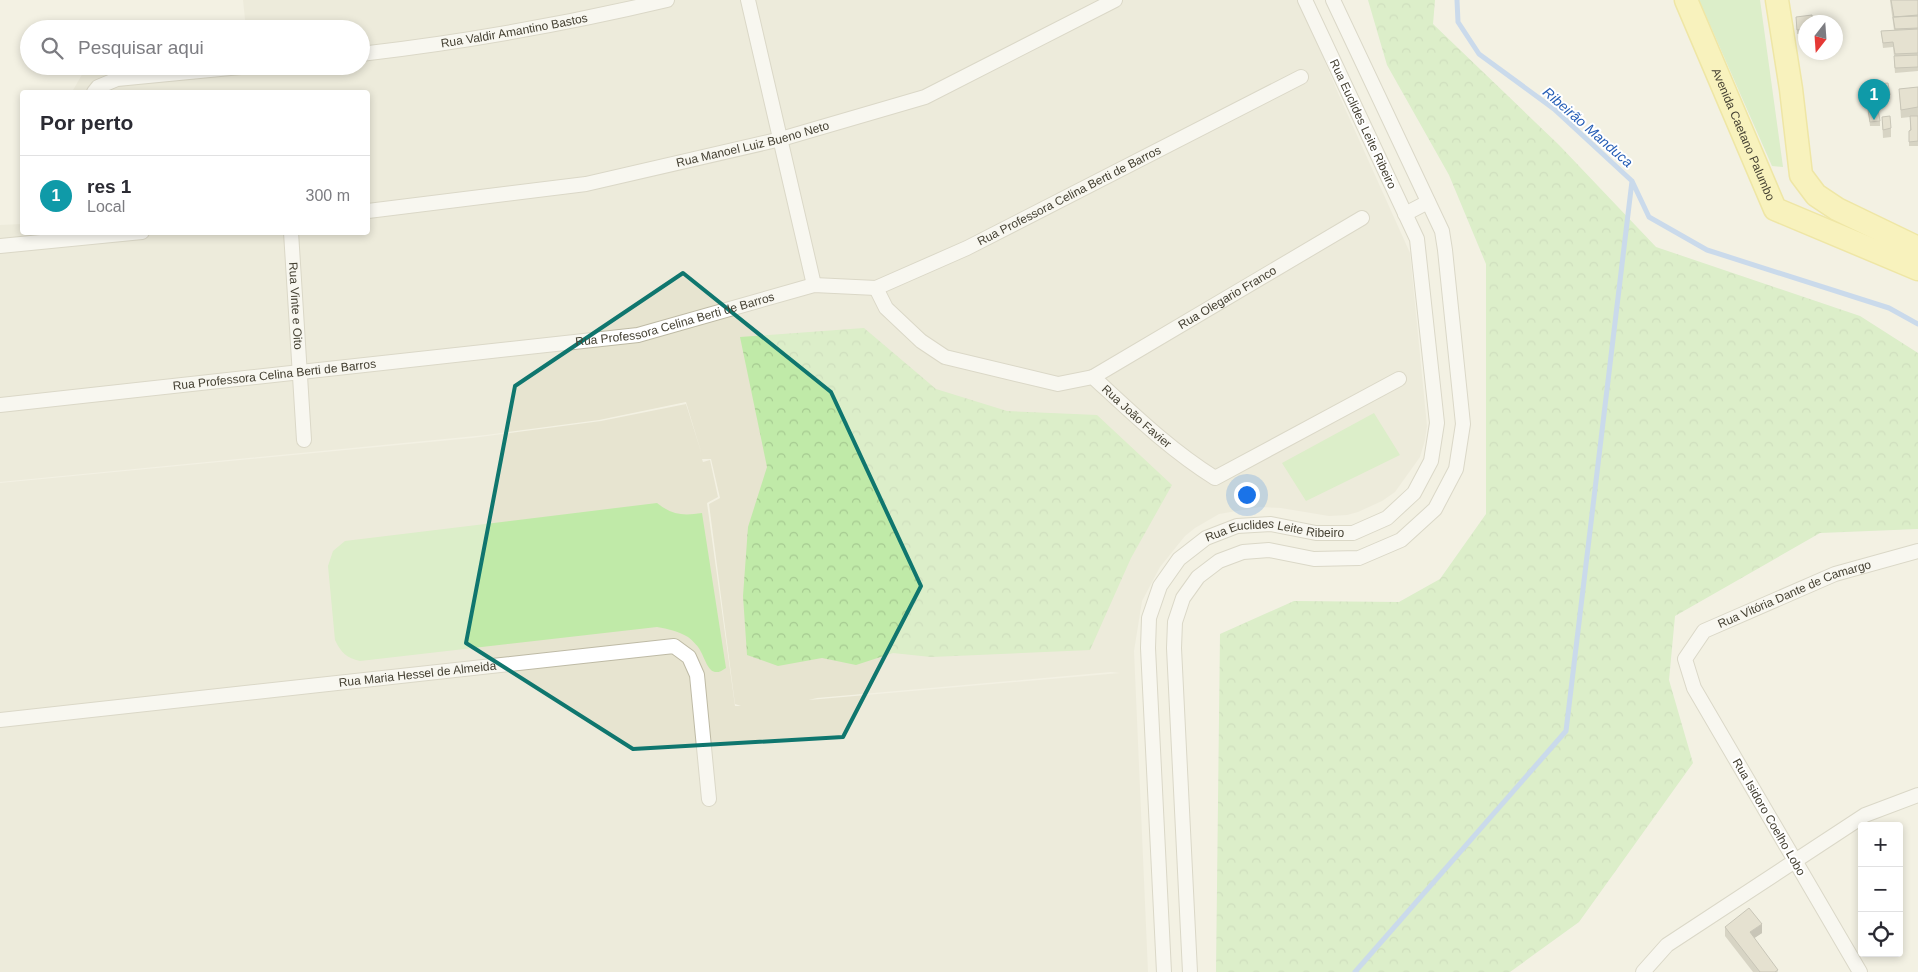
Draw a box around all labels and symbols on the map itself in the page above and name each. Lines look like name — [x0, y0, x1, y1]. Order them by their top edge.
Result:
street label: Rua Valdir Amantino Bastos — [440, 11, 589, 50]
north arrow — [1798, 15, 1843, 60]
street label: Rua Euclides Leite Ribeiro — [1327, 57, 1399, 191]
street label: Avenida Caetano Palumbo — [1709, 66, 1778, 203]
pin: 1 — [1858, 79, 1890, 120]
water label: Ribeirão Manduca — [1540, 84, 1636, 170]
street label: Rua Manoel Luiz Bueno Neto — [675, 118, 831, 170]
street label: Rua Professora Celina Berti de Barros — [975, 143, 1163, 249]
street label: Rua Vinte e Oito — [286, 262, 305, 351]
street label: Rua Olegario Franco — [1176, 263, 1279, 332]
street label: Rua Professora Celina Berti de Barros — [575, 290, 776, 349]
street label: Rua Professora Celina Berti de Barros — [172, 357, 377, 393]
street label: Rua João Favier — [1099, 382, 1174, 451]
your location — [1234, 482, 1260, 508]
street label: Rua Euclides Leite Ribeiro — [1203, 517, 1344, 545]
street label: Rua Vitória Dante de Camargo — [1716, 557, 1873, 631]
street label: Rua Maria Hessel de Almeida — [338, 659, 497, 690]
street label: Rua Isidoro Coelho Lobo — [1730, 756, 1808, 878]

